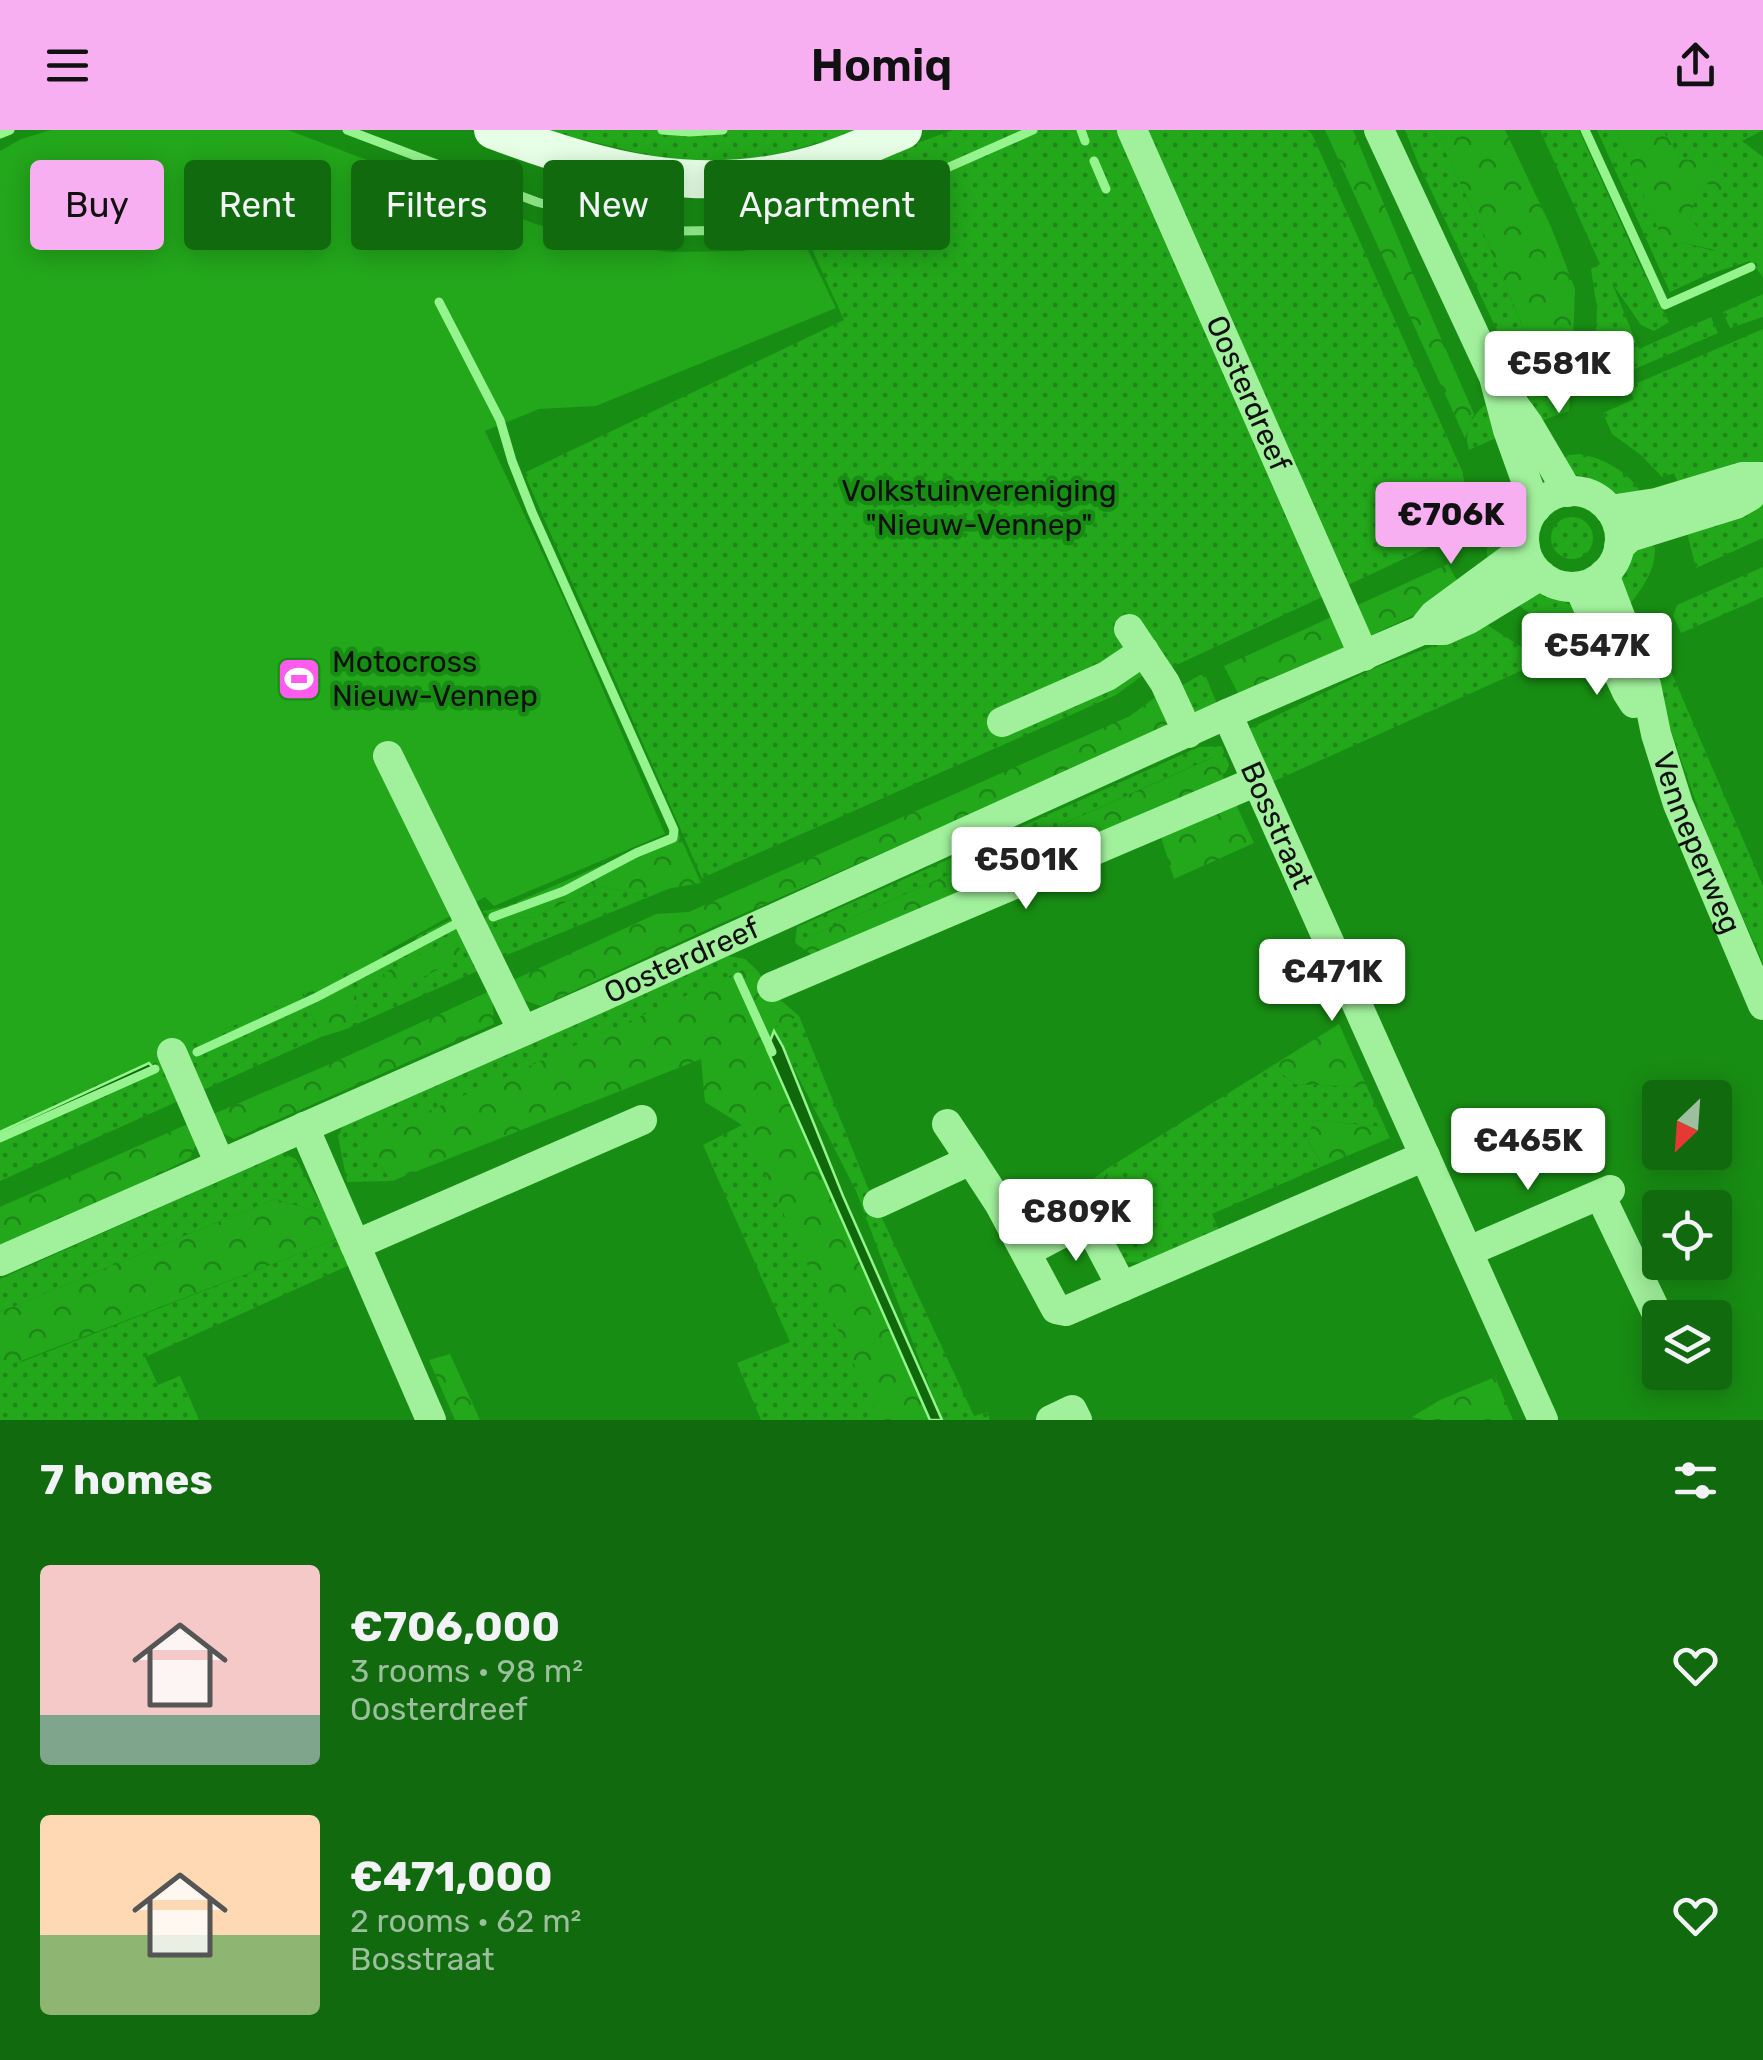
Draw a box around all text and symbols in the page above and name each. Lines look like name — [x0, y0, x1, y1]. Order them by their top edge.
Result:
icon: menu — [40, 38, 95, 93]
icon: share — [1668, 38, 1723, 93]
text: Homiq — [811, 39, 952, 92]
chip: Buy — [30, 160, 164, 250]
chip: Rent — [184, 160, 331, 250]
chip: Filters — [351, 160, 523, 250]
chip: New — [543, 160, 684, 250]
chip: Apartment — [704, 160, 950, 250]
street label: Oosterdreef — [1198, 310, 1298, 477]
pin: €581K — [1489, 331, 1629, 416]
text: €581K — [1507, 344, 1611, 382]
park label: Volkstuinvereniging "Nieuw-Vennep" — [841, 473, 1117, 543]
pin: €706K — [1381, 482, 1521, 567]
text: €706K — [1397, 495, 1505, 533]
pin: €547K — [1527, 613, 1667, 698]
text: €547K — [1544, 626, 1650, 664]
place label: Motocross Nieuw-Vennep — [332, 644, 538, 714]
sports icon: Motocross Nieuw-Vennep — [276, 656, 322, 702]
street label: Venneperweg — [1645, 748, 1749, 939]
street label: Bosstraat — [1233, 756, 1321, 895]
pin: €501K — [956, 827, 1096, 912]
text: €501K — [974, 840, 1078, 878]
street label: Oosterdreef — [598, 910, 765, 1011]
pin: €471K — [1262, 939, 1402, 1024]
text: €471K — [1281, 952, 1383, 990]
north arrow — [1642, 1080, 1732, 1170]
map controls — [1642, 1080, 1732, 1390]
pin: €465K — [1458, 1108, 1598, 1193]
text: €465K — [1473, 1121, 1583, 1159]
pin: €809K — [1006, 1179, 1146, 1264]
button: locate — [1642, 1190, 1732, 1280]
text: €809K — [1021, 1192, 1131, 1230]
button: layers — [1642, 1300, 1732, 1390]
icon: filters — [1668, 1453, 1723, 1508]
text: 7 homes — [40, 1455, 213, 1505]
text: €706,000 — [350, 1602, 560, 1652]
icon: home — [120, 1605, 240, 1725]
icon: heart — [1668, 1638, 1723, 1693]
text: 3 rooms · 98 m² — [350, 1652, 583, 1690]
text: Oosterdreef — [350, 1690, 527, 1728]
text: €471,000 — [350, 1852, 553, 1902]
icon: home — [120, 1855, 240, 1975]
icon: heart — [1668, 1888, 1723, 1943]
text: 2 rooms · 62 m² — [350, 1902, 582, 1940]
text: Bosstraat — [350, 1940, 494, 1978]

